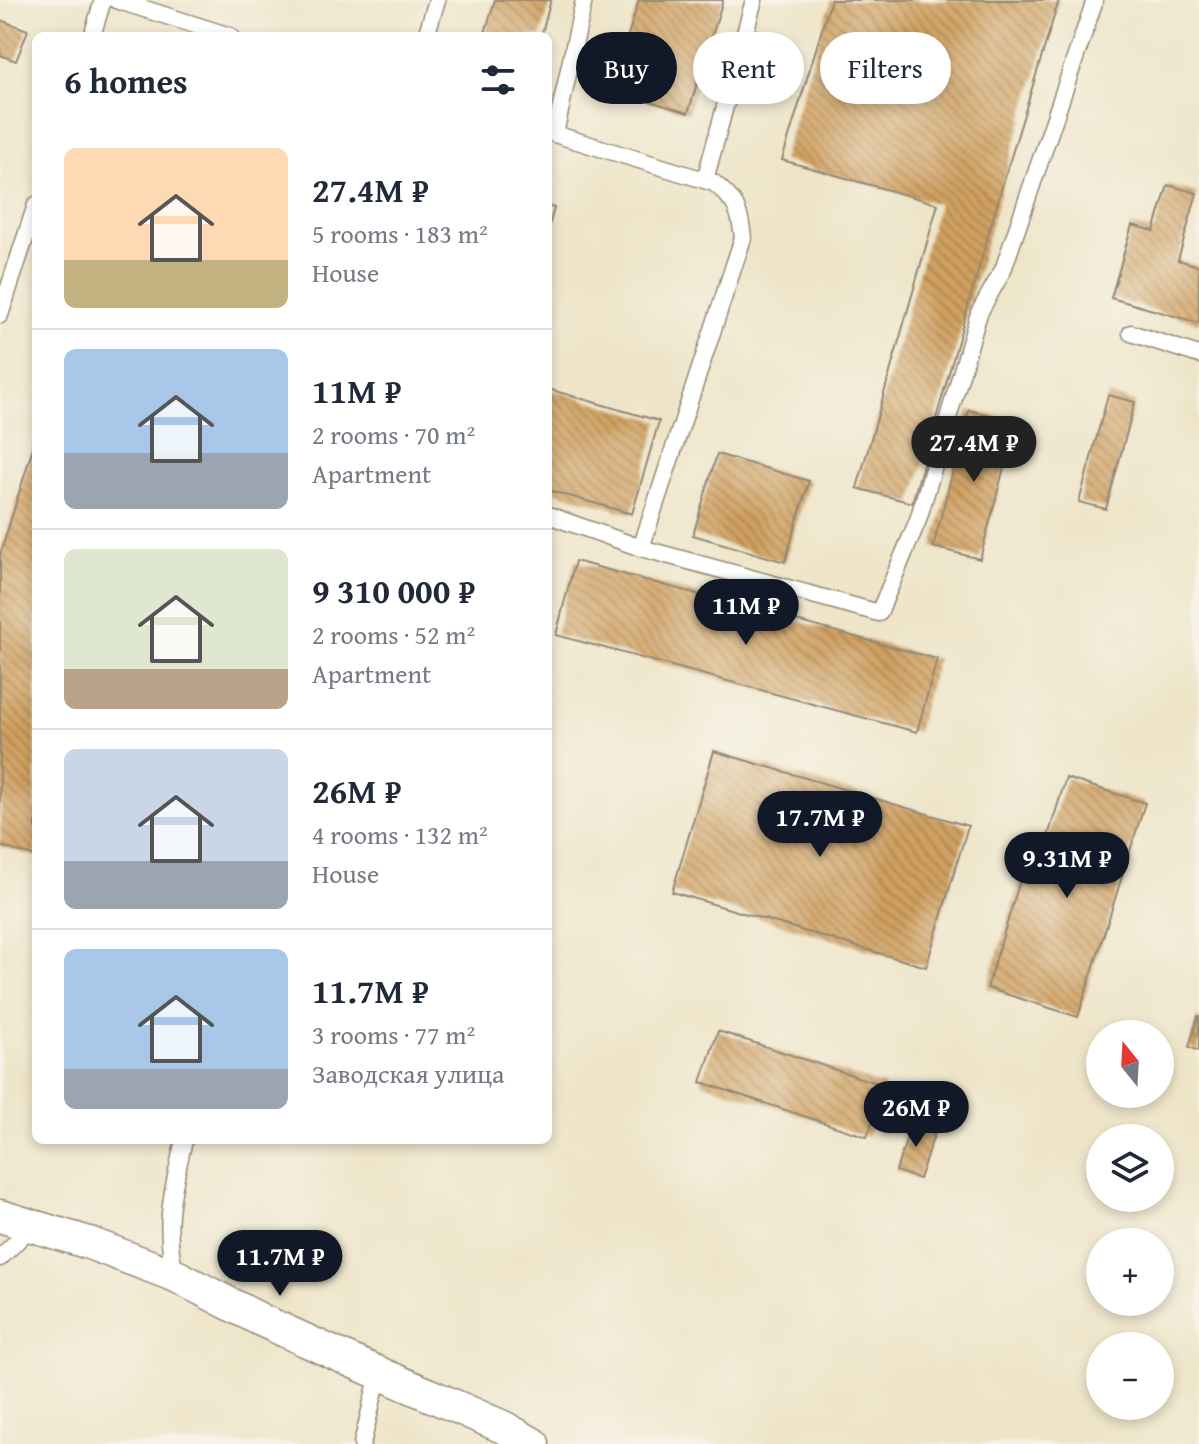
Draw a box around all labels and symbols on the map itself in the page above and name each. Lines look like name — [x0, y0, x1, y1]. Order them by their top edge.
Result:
pin: 27.4M ₽ — [900, 416, 1048, 484]
pin: 11M ₽ — [690, 579, 802, 647]
pin: 17.7M ₽ — [746, 791, 894, 859]
pin: 9.31M ₽ — [993, 832, 1141, 900]
north arrow — [1086, 1020, 1174, 1108]
pin: 26M ₽ — [860, 1081, 972, 1149]
pin: 11.7M ₽ — [206, 1230, 354, 1298]

